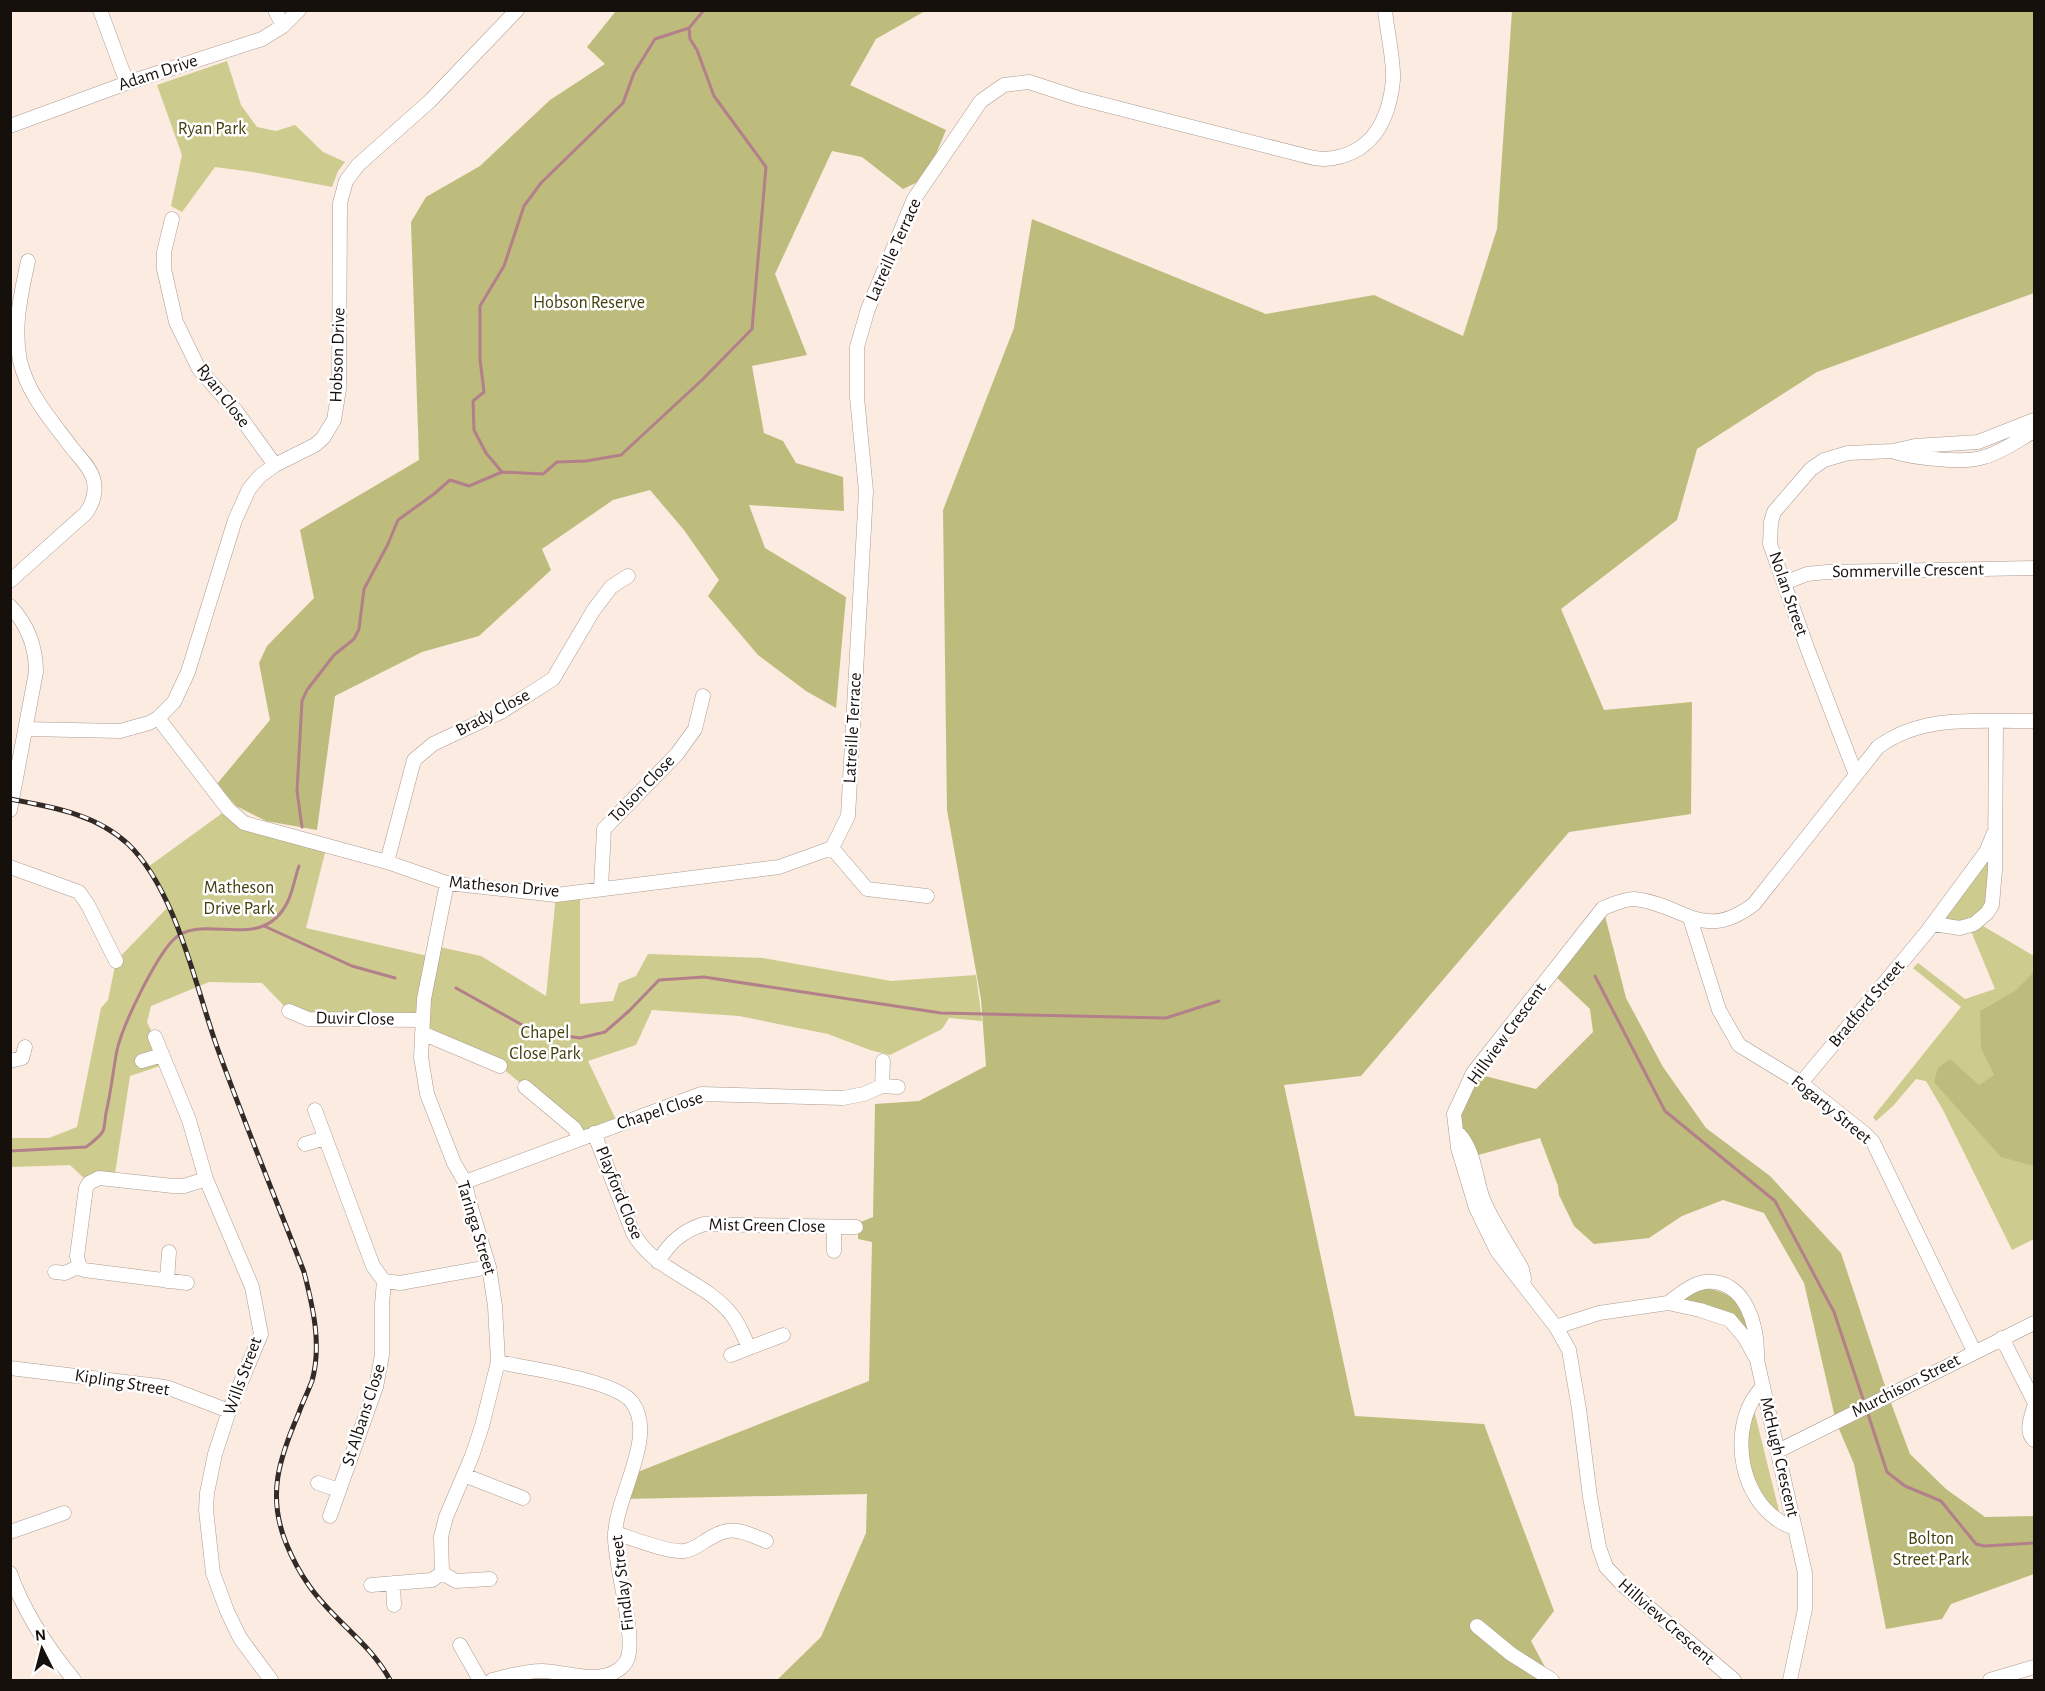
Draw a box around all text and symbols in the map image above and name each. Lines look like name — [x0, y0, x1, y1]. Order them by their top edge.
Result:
street label: Adam Drive — [116, 52, 200, 94]
park label: Ryan Park — [178, 120, 247, 138]
street label: Latreille Terrace — [863, 196, 925, 304]
park label: Hobson Reserve — [533, 294, 645, 312]
street label: Hobson Drive — [327, 307, 349, 403]
street label: Ryan Close — [193, 361, 253, 431]
street label: Nolan Street — [1765, 549, 1811, 639]
street label: Sommerville Crescent — [1832, 561, 1984, 581]
street label: Latreille Terrace — [841, 672, 865, 784]
street label: Brady Close — [453, 686, 533, 740]
street label: Tolson Close — [606, 752, 678, 826]
street label: Matheson Drive — [448, 873, 560, 901]
park label: Matheson Drive Park — [203, 879, 276, 918]
street label: Bradford Street — [1826, 957, 1908, 1051]
street label: Hillview Crescent — [1464, 980, 1550, 1088]
street label: Duvir Close — [315, 1009, 395, 1029]
park label: Chapel Close Park — [509, 1024, 582, 1063]
street label: Fogarty Street — [1788, 1072, 1875, 1148]
street label: Chapel Close — [615, 1089, 705, 1133]
street label: Playford Close — [592, 1144, 646, 1242]
street label: Taringa Street — [453, 1179, 499, 1277]
street label: Mist Green Close — [709, 1216, 825, 1236]
street label: Wills Street — [221, 1334, 265, 1417]
street label: Murchison Street — [1849, 1351, 1963, 1421]
street label: St Albans Close — [339, 1362, 389, 1468]
street label: Kipling Street — [73, 1367, 171, 1399]
street label: McHugh Crescent — [1756, 1395, 1802, 1519]
park label: Bolton Street Park — [1893, 1530, 1970, 1569]
street label: Findlay Street — [608, 1534, 638, 1632]
street label: Hillview Crescent — [1614, 1576, 1718, 1669]
north arrow — [12, 1619, 72, 1679]
text: N — [34, 1627, 47, 1644]

